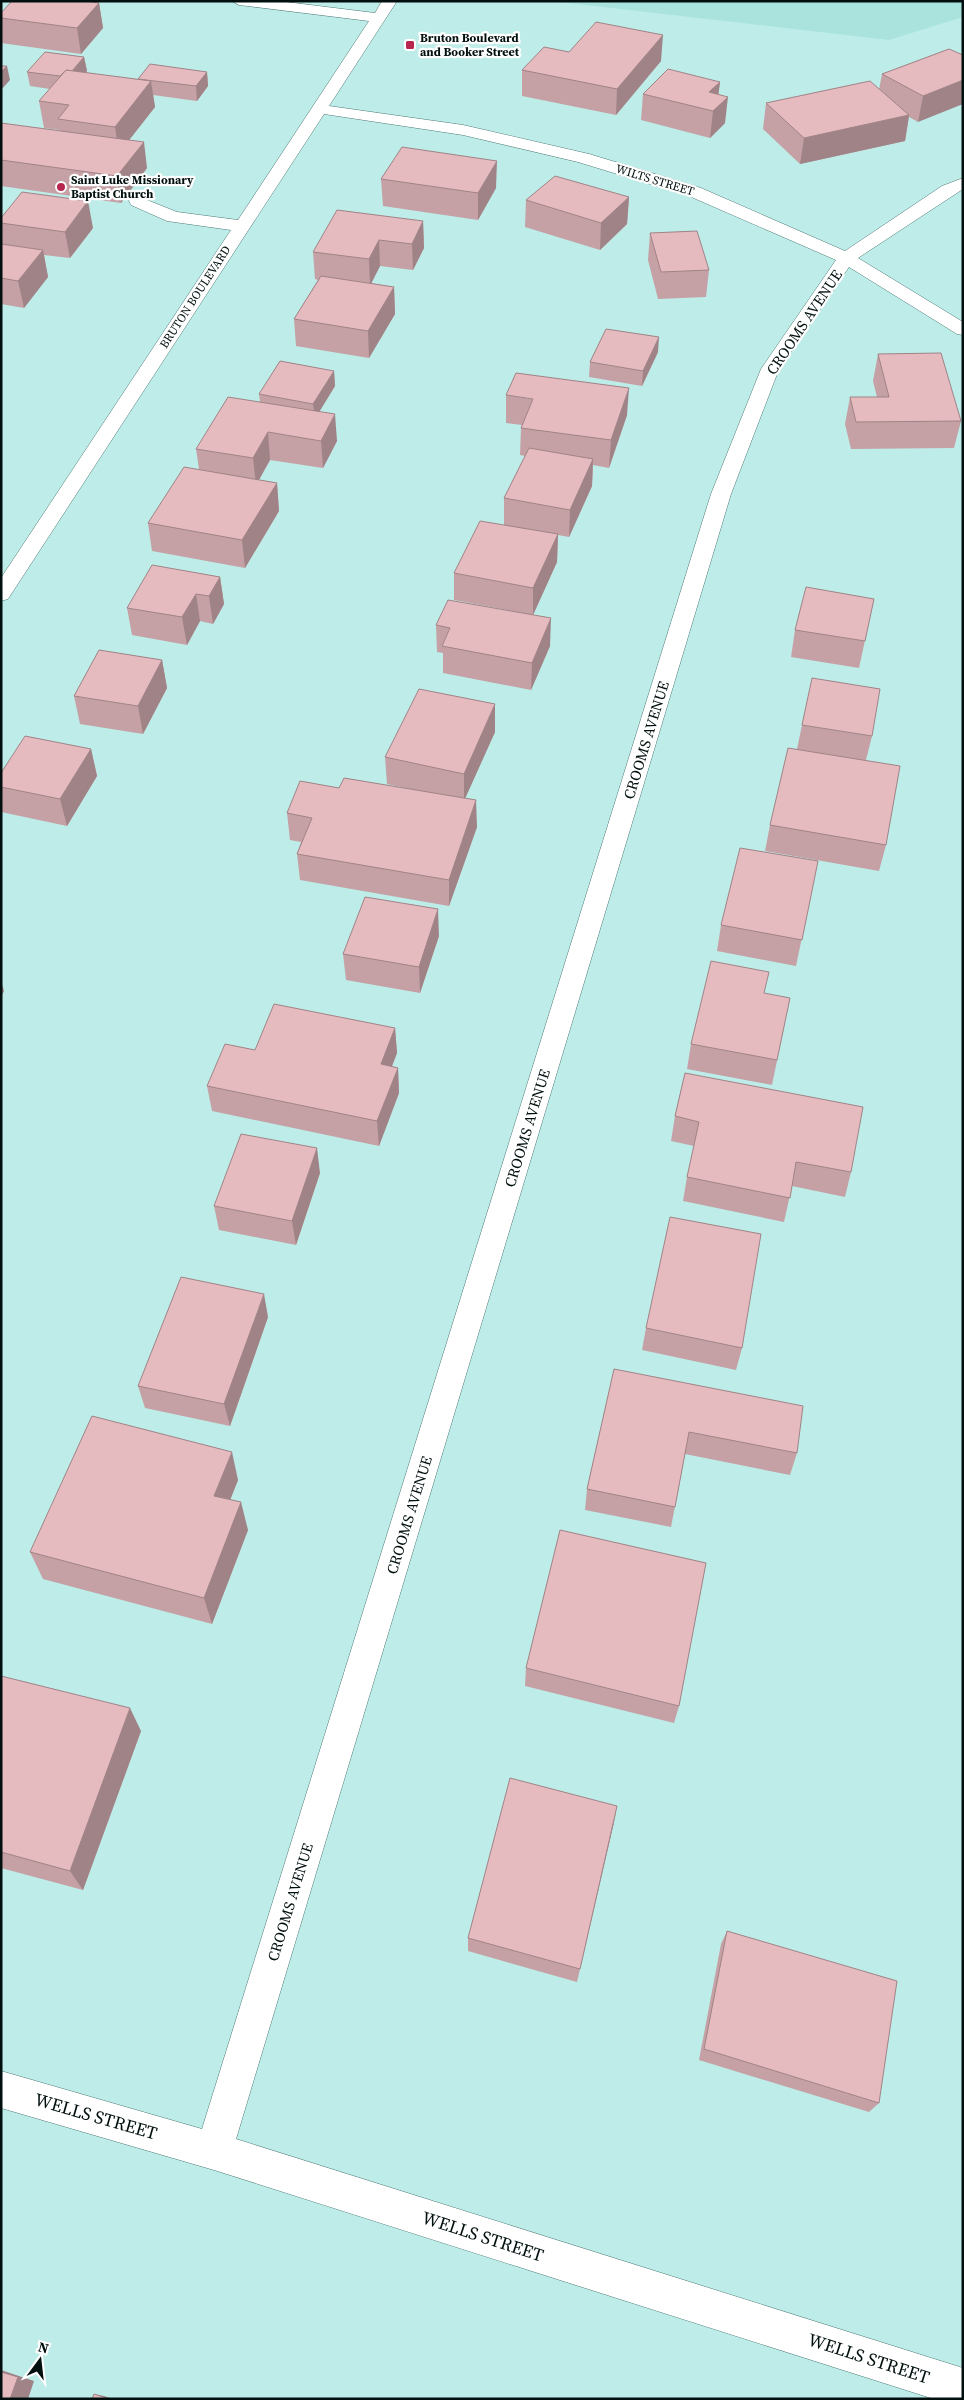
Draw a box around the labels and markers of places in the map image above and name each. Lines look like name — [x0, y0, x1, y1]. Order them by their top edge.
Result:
place label: Bruton Boulevard and Booker Street — [420, 30, 520, 60]
marker: Bruton Boulevard and Booker Street — [404, 39, 416, 51]
place label: Saint Luke Missionary Baptist Church — [71, 172, 194, 202]
marker: Saint Luke Missionary Baptist Church — [55, 181, 67, 193]

